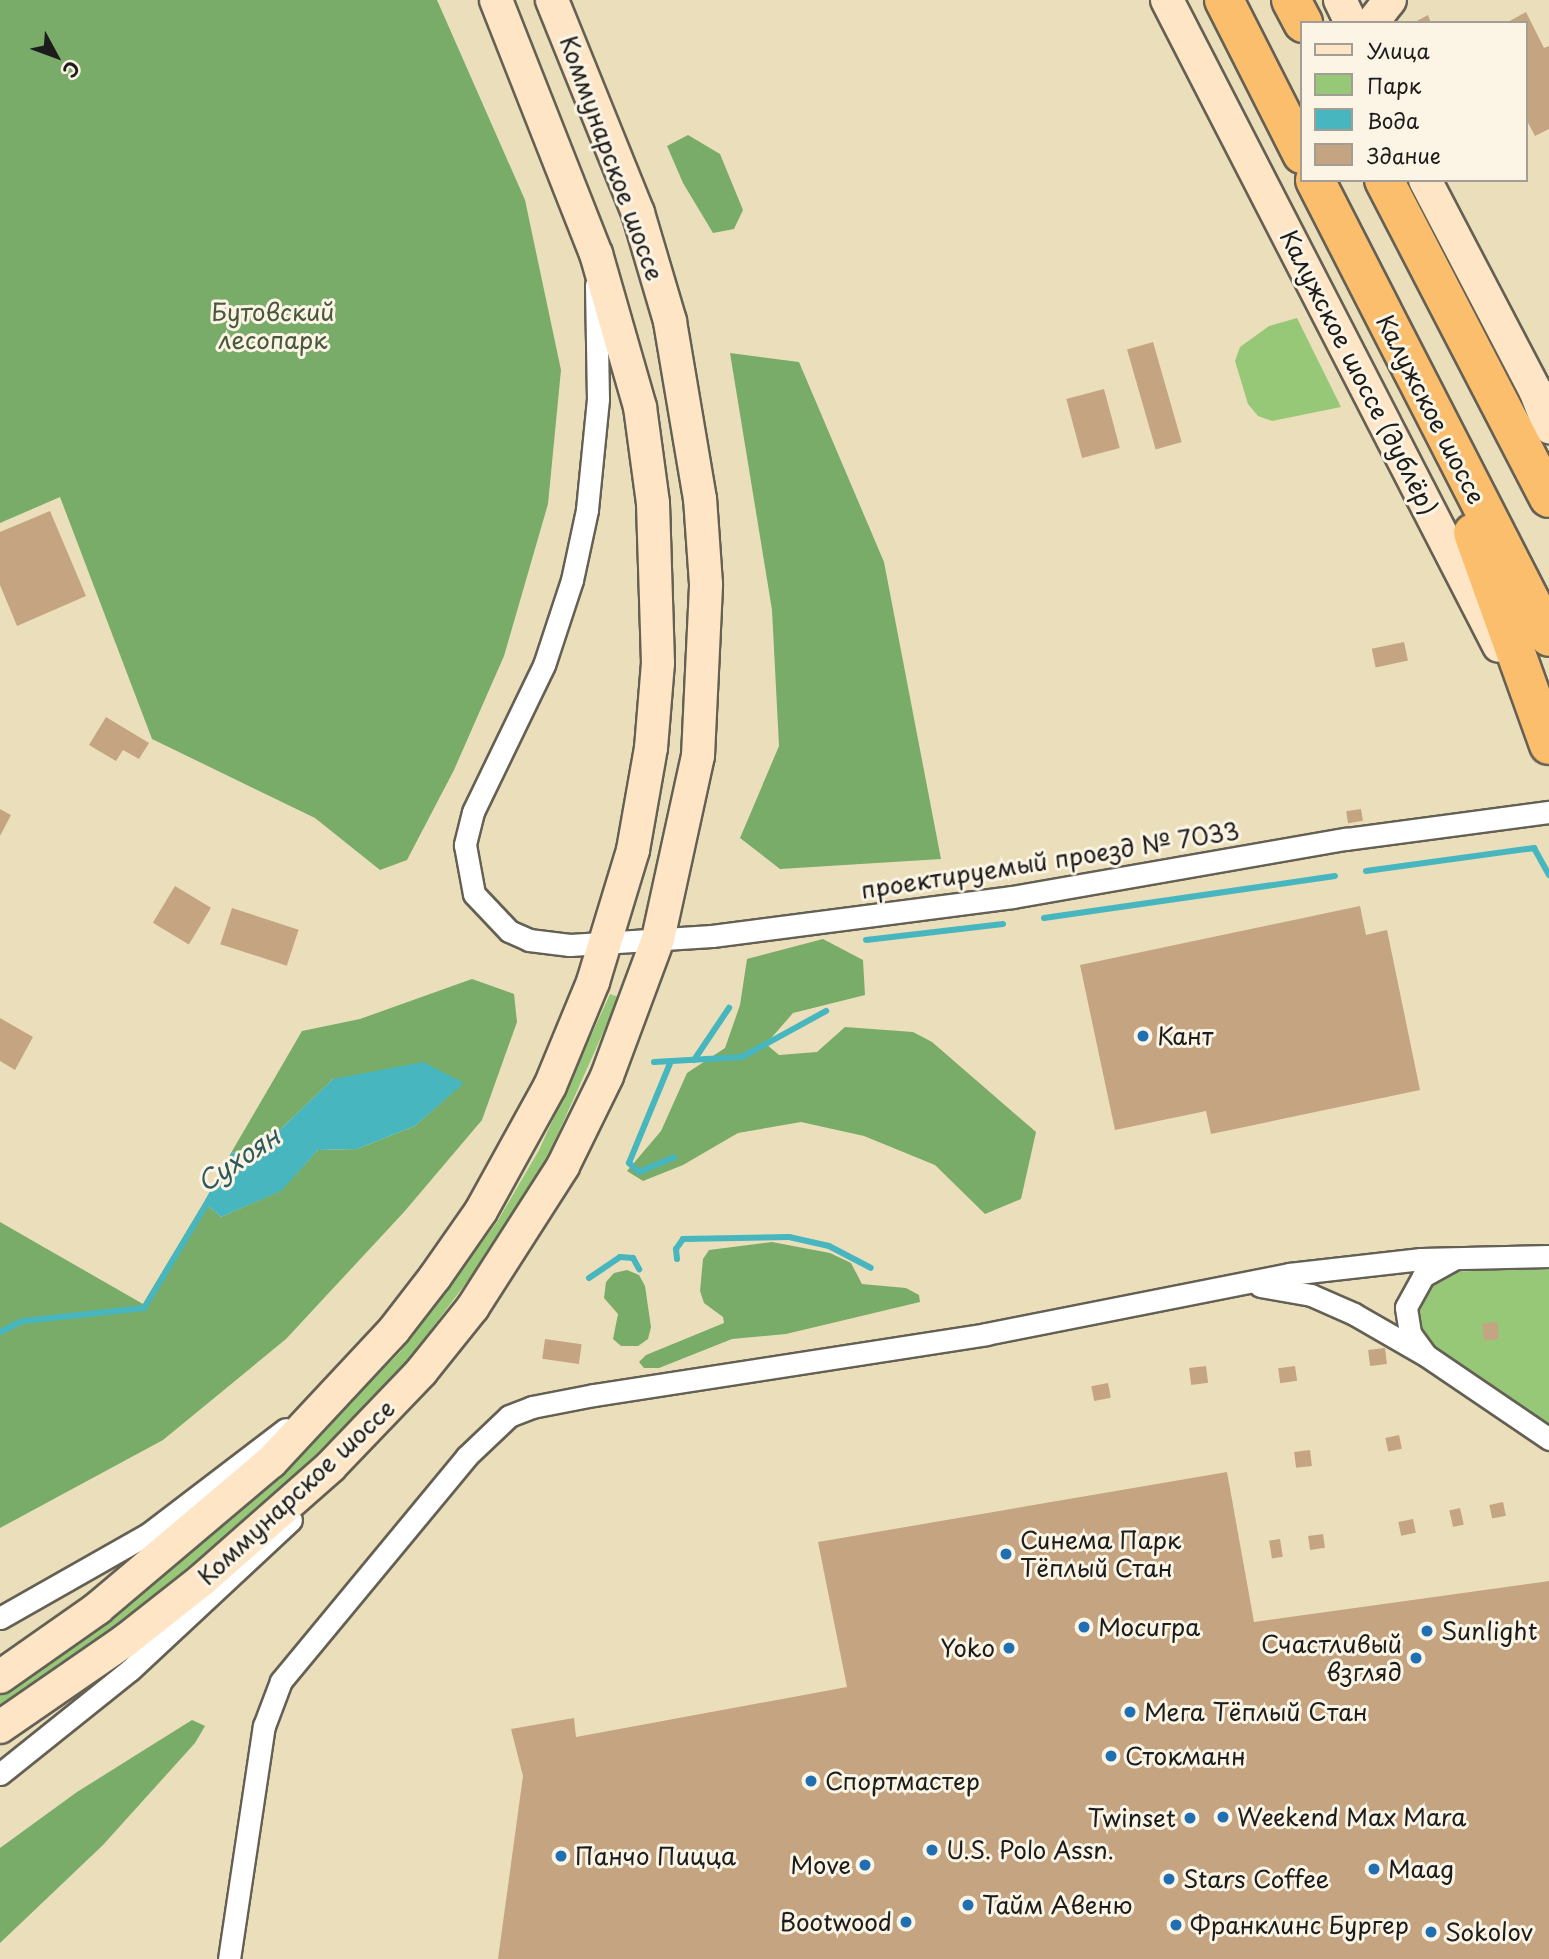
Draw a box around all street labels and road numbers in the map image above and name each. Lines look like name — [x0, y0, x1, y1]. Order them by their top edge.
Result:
street label: Коммунарское шоссе — [554, 32, 670, 284]
street label: Калужское шоссе (дублёр) — [1274, 224, 1444, 520]
street label: Калужское шоссе — [1371, 309, 1491, 509]
street label: проектируемый проезд № 7033 — [858, 816, 1242, 904]
street label: Коммунарское шоссе — [192, 1393, 400, 1591]

